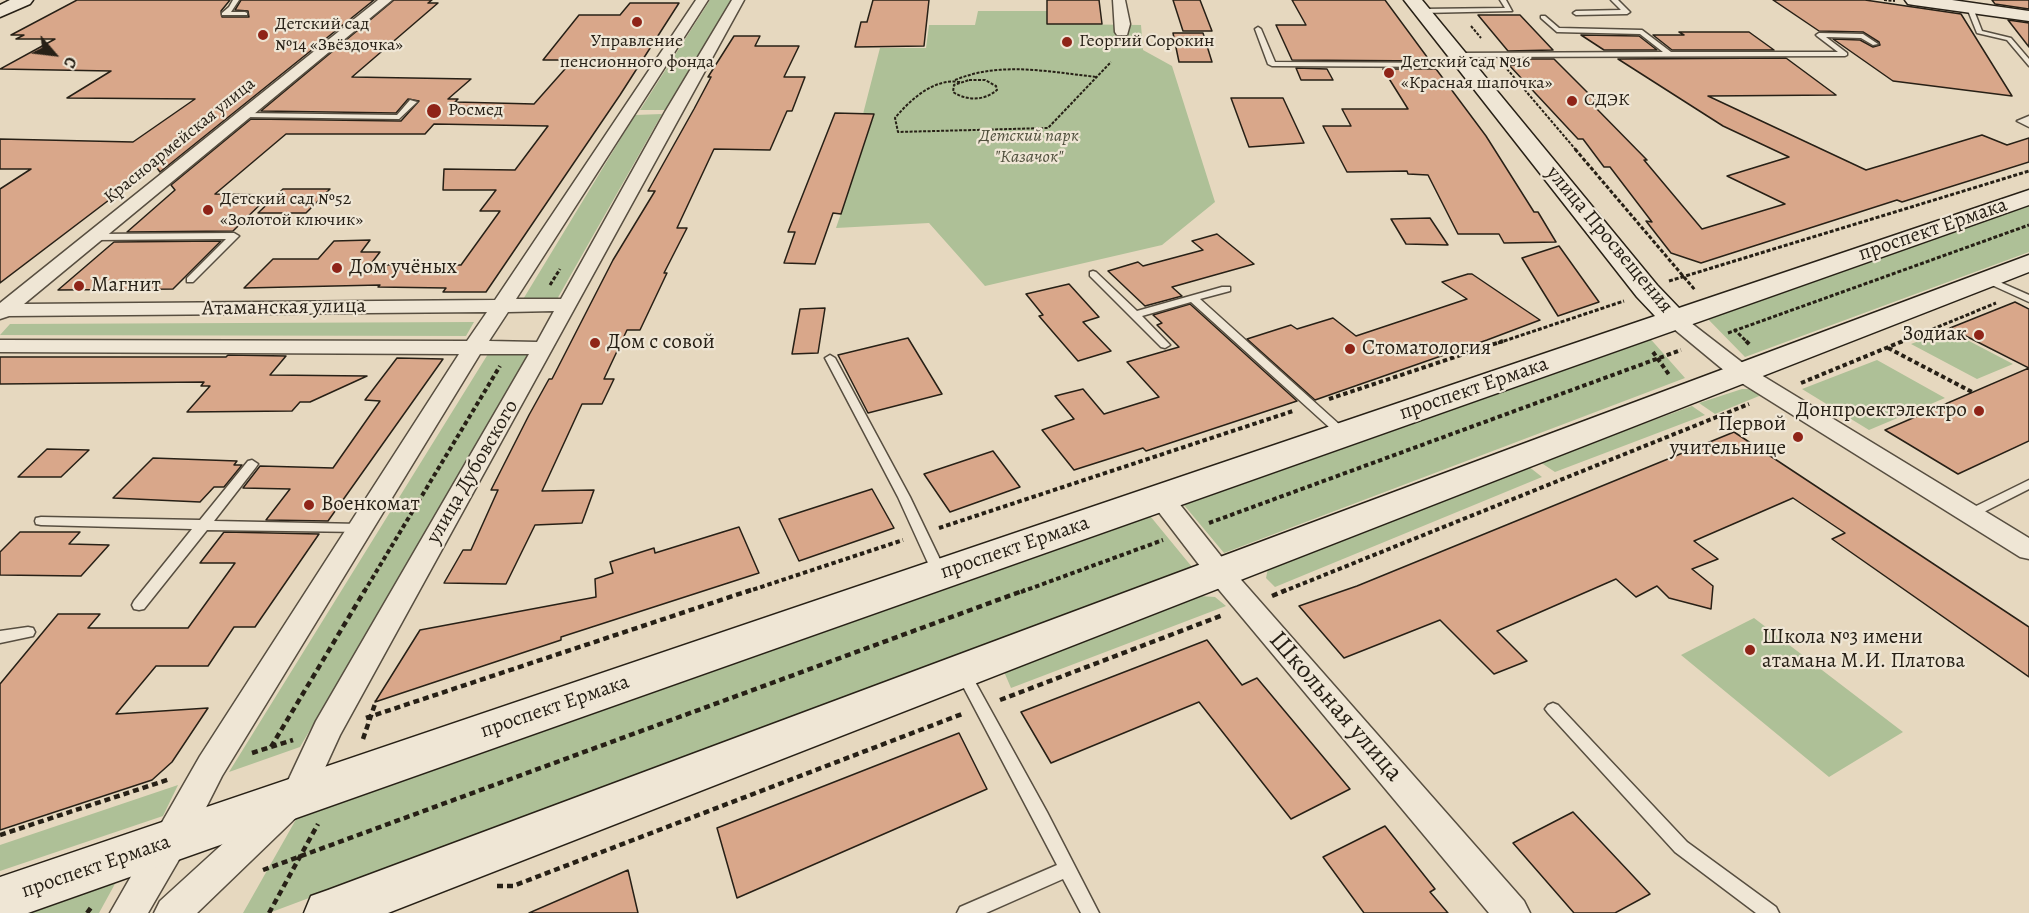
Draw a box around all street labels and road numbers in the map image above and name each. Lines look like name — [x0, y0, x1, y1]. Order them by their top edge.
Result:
street label: Красноармейская улица — [100, 73, 260, 209]
street label: улица Просвещения — [1540, 161, 1678, 319]
street label: проспект Ермака — [1855, 193, 2011, 267]
street label: Атаманская улица — [202, 294, 366, 322]
street label: проспект Ермака — [1396, 352, 1552, 426]
street label: улица Дубовского — [422, 396, 524, 548]
street label: проспект Ермака — [937, 511, 1093, 585]
street label: Школьная улица — [1261, 625, 1409, 789]
street label: проспект Ермака — [477, 670, 633, 744]
street label: проспект Ермака — [18, 830, 174, 904]

